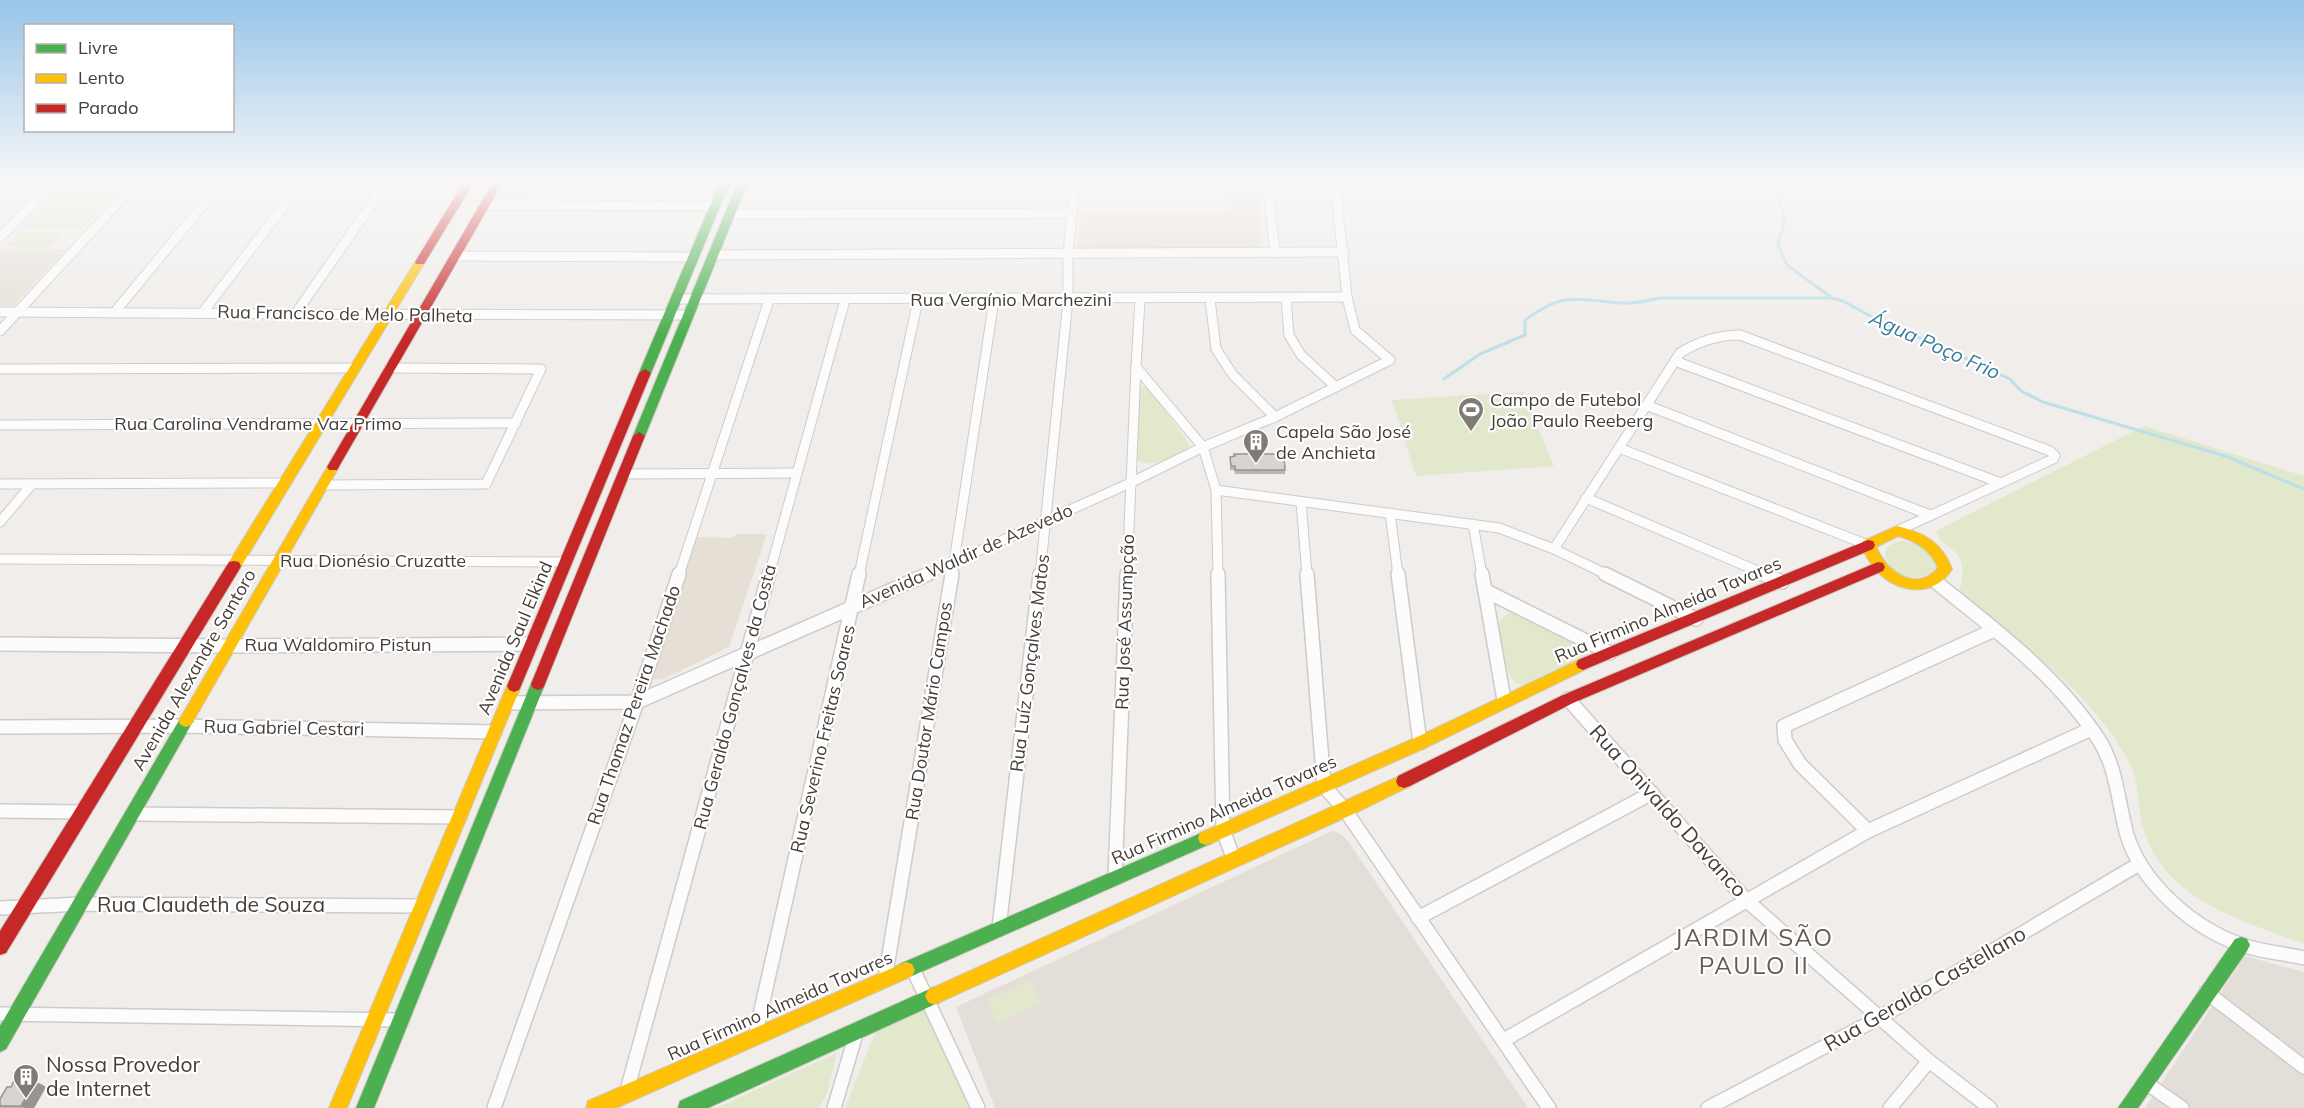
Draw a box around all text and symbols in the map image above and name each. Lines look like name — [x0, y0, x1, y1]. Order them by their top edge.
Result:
legend — [24, 24, 234, 132]
text: Livre — [78, 36, 118, 59]
text: Lento — [78, 66, 125, 89]
text: Parado — [78, 96, 138, 119]
street label: Rua Vergínio Marchezini — [910, 288, 1112, 311]
street label: Rua Francisco de Melo Palheta — [217, 300, 473, 327]
water label: Água Poço Frio — [1865, 304, 2004, 384]
place label: Campo de Futebol João Paulo Reeberg — [1490, 388, 1653, 432]
sports icon: Campo de Futebol João Paulo Reeberg — [1456, 395, 1486, 433]
street label: Rua Carolina Vendrame Vaz Primo — [114, 412, 402, 435]
place label: Capela São José de Anchieta — [1276, 420, 1411, 464]
building icon: Capela São José de Anchieta — [1241, 427, 1271, 465]
street label: Avenida Waldir de Azevedo — [856, 498, 1076, 613]
street label: Rua José Assumpção — [1110, 534, 1139, 710]
street label: Rua Dionésio Cruzatte — [280, 549, 466, 572]
street label: Rua Firmino Almeida Tavares — [1551, 551, 1785, 668]
street label: Rua Luíz Gonçalves Matos — [1005, 553, 1054, 773]
street label: Avenida Saul Elkind — [472, 558, 557, 718]
street label: Rua Geraldo Gonçalves da Costa — [688, 562, 781, 832]
street label: Avenida Alexandre Santoro — [126, 565, 261, 775]
street label: Rua Thomaz Pereira Machado — [582, 582, 685, 828]
street label: Rua Doutor Mário Campos — [900, 600, 957, 822]
street label: Rua Severino Freitas Soares — [785, 623, 860, 855]
street label: Rua Waldomiro Pistun — [244, 633, 432, 656]
street label: Rua Gabriel Cestari — [203, 715, 365, 740]
street label: Rua Onivaldo Davanco — [1584, 719, 1753, 902]
street label: Rua Firmino Almeida Tavares — [1108, 749, 1340, 870]
street label: Rua Claudeth de Souza — [97, 891, 325, 917]
street label: Rua Geraldo Castellano — [1819, 920, 2030, 1057]
district label: JARDIM SÃO PAULO II — [1675, 922, 1833, 980]
street label: Rua Firmino Almeida Tavares — [664, 945, 896, 1066]
place label: Nossa Provedor de Internet — [46, 1051, 200, 1101]
building icon: Nossa Provedor de Internet — [11, 1062, 41, 1100]

